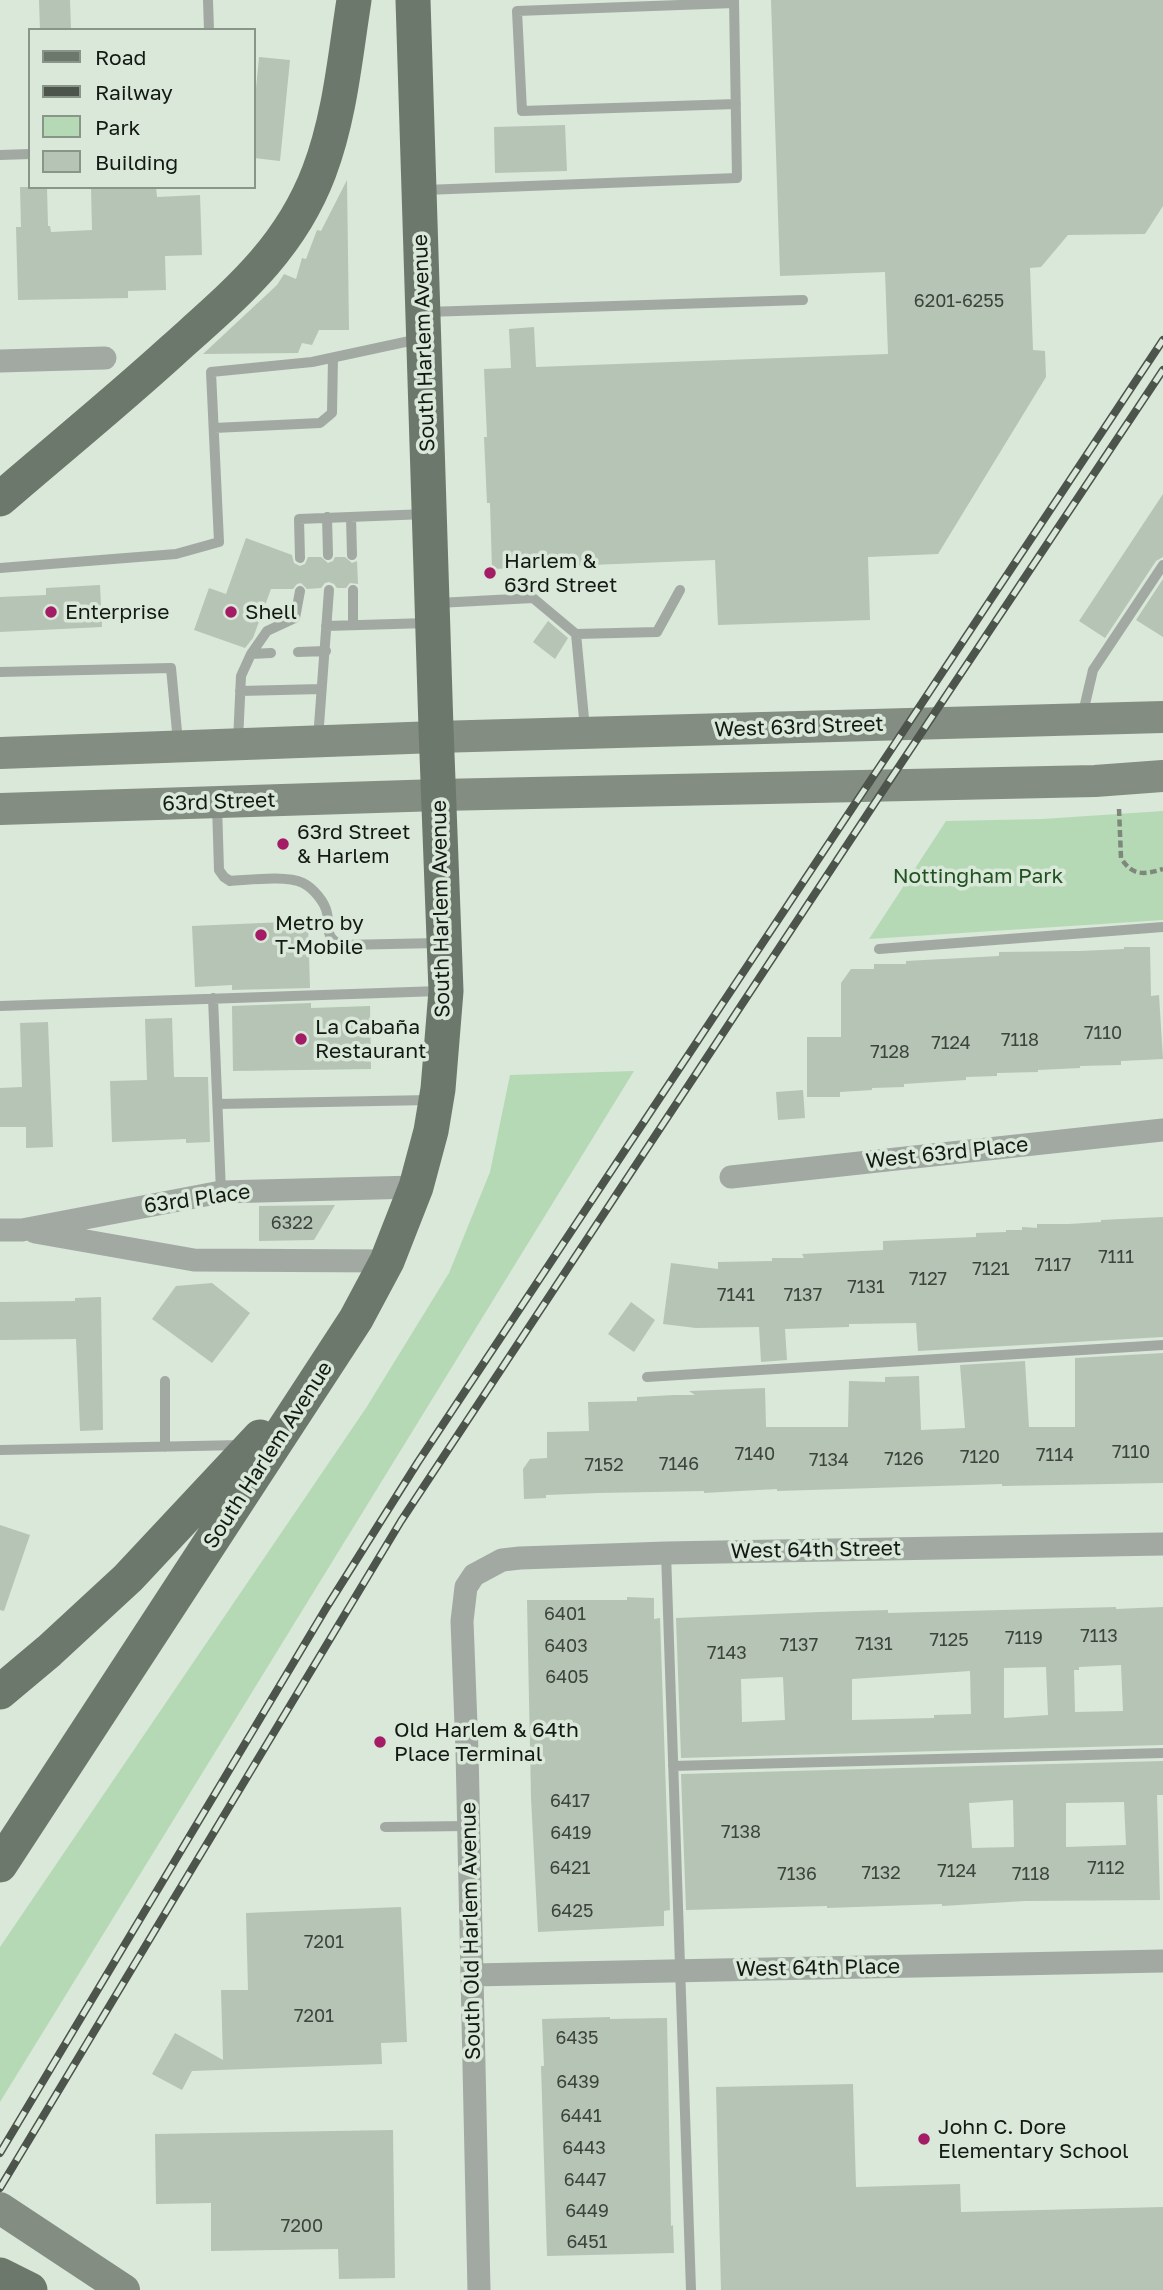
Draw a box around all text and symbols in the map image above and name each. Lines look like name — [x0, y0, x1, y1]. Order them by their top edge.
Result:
legend — [28, 28, 256, 189]
text: Road — [95, 44, 146, 70]
text: Railway — [95, 79, 173, 105]
text: Park — [95, 114, 140, 140]
text: Building — [95, 149, 178, 175]
street label: South Harlem Avenue — [408, 234, 440, 452]
house number: 6201-6255 — [914, 290, 1004, 312]
place label: Harlem & 63rd Street — [504, 548, 617, 598]
marker: Harlem & 63rd Street — [482, 565, 498, 581]
place label: Enterprise — [65, 599, 169, 625]
place label: Shell — [245, 599, 297, 625]
marker: Enterprise — [43, 604, 59, 620]
marker: Shell — [223, 604, 239, 620]
street label: West 63rd Street — [714, 711, 884, 743]
street label: 63rd Street — [162, 787, 276, 817]
street label: South Harlem Avenue — [426, 800, 456, 1018]
place label: 63rd Street & Harlem — [297, 819, 410, 869]
marker: 63rd Street & Harlem — [275, 836, 291, 852]
park label: Nottingham Park — [893, 863, 1063, 889]
place label: Metro by T-Mobile — [275, 910, 364, 960]
marker: Metro by T-Mobile — [253, 927, 269, 943]
place label: La Cabaña Restaurant — [315, 1014, 426, 1064]
house number: 7110 — [1084, 1022, 1122, 1044]
house number: 7118 — [1001, 1029, 1039, 1051]
marker: La Cabaña Restaurant — [293, 1031, 309, 1047]
house number: 7124 — [931, 1032, 971, 1054]
house number: 7128 — [870, 1041, 910, 1063]
street label: West 63rd Place — [864, 1132, 1030, 1174]
street label: 63rd Place — [142, 1179, 252, 1219]
house number: 6322 — [271, 1212, 313, 1234]
house number: 7111 — [1098, 1246, 1134, 1268]
house number: 7117 — [1035, 1254, 1071, 1276]
house number: 7121 — [972, 1258, 1010, 1280]
house number: 7127 — [909, 1268, 947, 1290]
house number: 7131 — [847, 1276, 885, 1298]
house number: 7141 — [717, 1284, 755, 1306]
house number: 7137 — [784, 1284, 822, 1306]
street label: South Harlem Avenue — [198, 1357, 338, 1553]
house number: 7110 — [1112, 1441, 1150, 1463]
house number: 7140 — [735, 1443, 775, 1465]
house number: 7114 — [1036, 1444, 1074, 1466]
house number: 7120 — [960, 1446, 1000, 1468]
house number: 7126 — [884, 1448, 924, 1470]
house number: 7134 — [809, 1449, 849, 1471]
house number: 7146 — [659, 1453, 699, 1475]
house number: 7152 — [584, 1454, 624, 1476]
street label: West 64th Street — [731, 1536, 901, 1564]
house number: 6401 — [544, 1603, 586, 1625]
house number: 7113 — [1080, 1625, 1118, 1647]
house number: 7119 — [1005, 1627, 1043, 1649]
house number: 7125 — [929, 1629, 969, 1651]
house number: 7131 — [855, 1633, 893, 1655]
house number: 7137 — [780, 1634, 818, 1656]
house number: 6403 — [544, 1635, 588, 1657]
house number: 7143 — [707, 1642, 747, 1664]
house number: 6405 — [545, 1666, 589, 1688]
place label: Old Harlem & 64th Place Terminal — [394, 1717, 579, 1767]
marker: Old Harlem & 64th Place Terminal — [372, 1734, 388, 1750]
house number: 6417 — [550, 1790, 590, 1812]
street label: South Old Harlem Avenue — [456, 1802, 486, 2060]
house number: 7138 — [721, 1821, 761, 1843]
house number: 6419 — [550, 1822, 592, 1844]
house number: 6421 — [549, 1857, 591, 1879]
house number: 7112 — [1087, 1857, 1125, 1879]
house number: 7124 — [937, 1860, 977, 1882]
house number: 7132 — [861, 1862, 901, 1884]
house number: 7136 — [777, 1863, 817, 1885]
house number: 7118 — [1012, 1863, 1050, 1885]
house number: 6425 — [551, 1900, 593, 1922]
house number: 7201 — [304, 1931, 344, 1953]
street label: West 64th Place — [736, 1954, 900, 1982]
house number: 7201 — [294, 2005, 334, 2027]
house number: 6435 — [556, 2027, 598, 2049]
house number: 6439 — [556, 2071, 600, 2093]
house number: 6441 — [560, 2105, 602, 2127]
place label: John C. Dore Elementary School — [938, 2114, 1129, 2164]
marker: John C. Dore Elementary School — [916, 2131, 932, 2147]
house number: 6443 — [562, 2137, 606, 2159]
house number: 6447 — [564, 2169, 606, 2191]
house number: 6449 — [565, 2200, 609, 2222]
house number: 7200 — [281, 2215, 323, 2237]
house number: 6451 — [566, 2231, 608, 2253]

